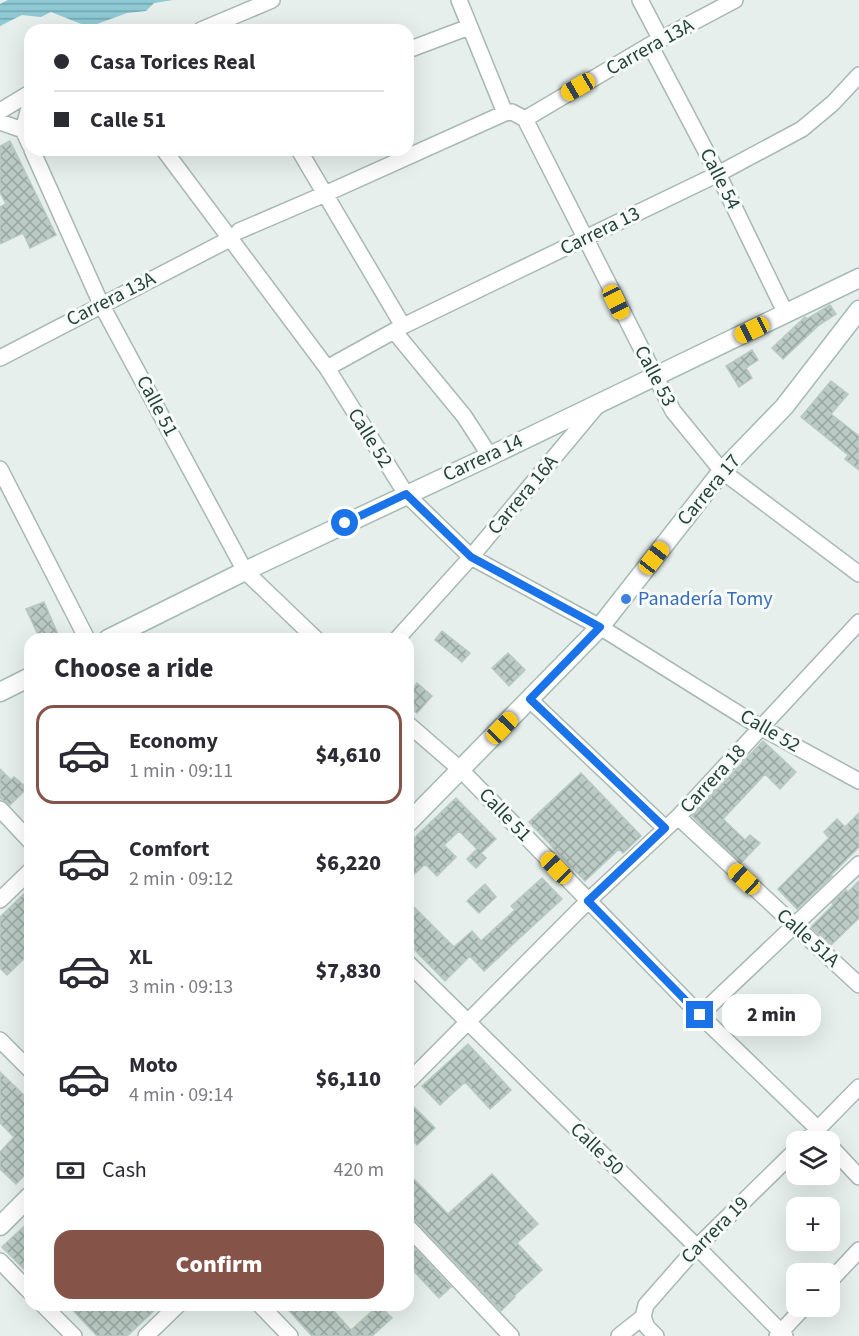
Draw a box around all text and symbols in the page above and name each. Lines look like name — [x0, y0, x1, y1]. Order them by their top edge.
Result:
street label: Carrera 13A — [601, 11, 699, 83]
text: Casa Torices Real — [90, 46, 255, 78]
car — [558, 70, 598, 104]
text: Calle 51 — [90, 104, 166, 136]
street label: Calle 54 — [693, 143, 747, 215]
street label: Carrera 13 — [555, 200, 645, 262]
street label: Carrera 13A — [62, 265, 160, 333]
car — [600, 282, 632, 322]
car — [732, 314, 772, 346]
street label: Calle 53 — [627, 341, 683, 411]
street label: Calle 51 — [129, 371, 185, 441]
street label: Calle 52 — [341, 403, 399, 473]
street label: Carrera 14 — [438, 427, 528, 489]
street label: Carrera 17 — [671, 448, 747, 532]
street label: Carrera 16A — [481, 449, 565, 541]
route start — [331, 509, 358, 536]
car — [636, 538, 672, 578]
place label: Panadería Tomy — [638, 585, 773, 613]
marker: Panadería Tomy — [619, 592, 633, 606]
text: Choose a ride — [54, 649, 214, 688]
street label: Calle 52 — [735, 703, 805, 760]
car — [483, 709, 521, 747]
text: Economy — [129, 725, 218, 757]
icon: car — [57, 728, 111, 782]
street label: Carrera 18 — [674, 738, 752, 820]
text: $4,610 — [315, 739, 381, 771]
text: 1 min · 09:11 — [129, 757, 233, 785]
street label: Calle 51 — [472, 782, 538, 848]
text: Comfort — [129, 833, 210, 865]
icon: car — [57, 836, 111, 890]
text: $6,220 — [315, 847, 381, 879]
car — [537, 849, 575, 887]
car — [725, 860, 763, 898]
text: 2 min · 09:12 — [129, 865, 233, 893]
street label: Calle 51A — [770, 902, 846, 974]
text: XL — [129, 941, 153, 973]
icon: car — [57, 944, 111, 998]
text: $7,830 — [315, 955, 381, 987]
text: 3 min · 09:13 — [129, 973, 233, 1001]
callout: 2 min — [721, 994, 820, 1036]
route end — [686, 1001, 713, 1028]
text: 2 min — [747, 1001, 796, 1029]
text: Moto — [129, 1049, 178, 1081]
icon: car — [57, 1052, 111, 1106]
text: $6,110 — [315, 1063, 381, 1095]
text: 4 min · 09:14 — [129, 1081, 233, 1109]
street label: Calle 50 — [564, 1116, 630, 1182]
map controls — [786, 1131, 840, 1317]
button: layers — [786, 1131, 840, 1185]
icon: cash — [54, 1154, 87, 1187]
text: Cash — [102, 1154, 147, 1186]
text: 420 m — [334, 1156, 384, 1184]
street label: Carrera 19 — [675, 1190, 755, 1270]
button: + — [786, 1197, 840, 1251]
button: Confirm — [54, 1230, 384, 1299]
button: − — [786, 1263, 840, 1317]

